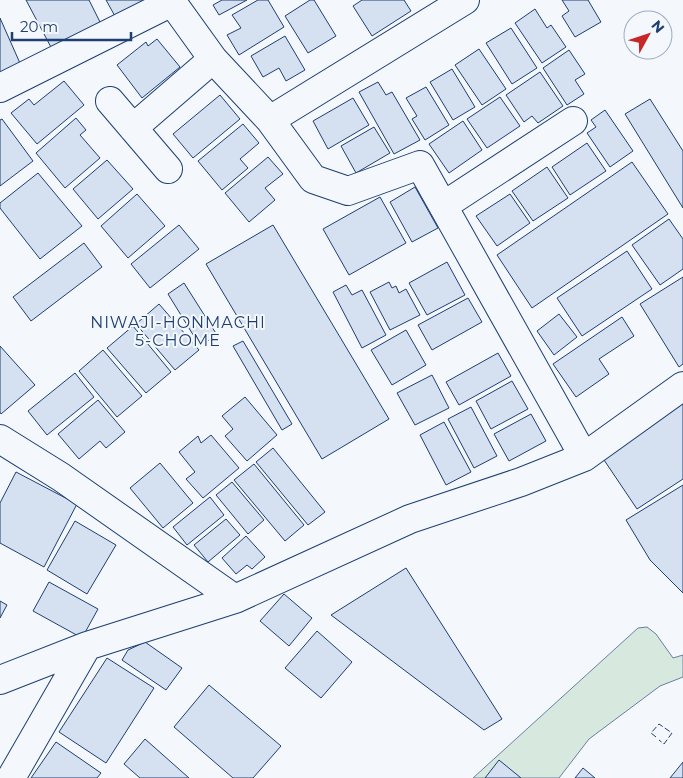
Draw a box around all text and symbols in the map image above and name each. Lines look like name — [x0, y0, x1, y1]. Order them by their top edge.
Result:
scale bar — [12, 10, 131, 42]
north arrow — [623, 10, 673, 60]
text: 20 m — [20, 17, 58, 36]
text: N — [647, 17, 668, 37]
district label: NIWAJI-HONMACHI 5-CHOME — [90, 313, 266, 350]

